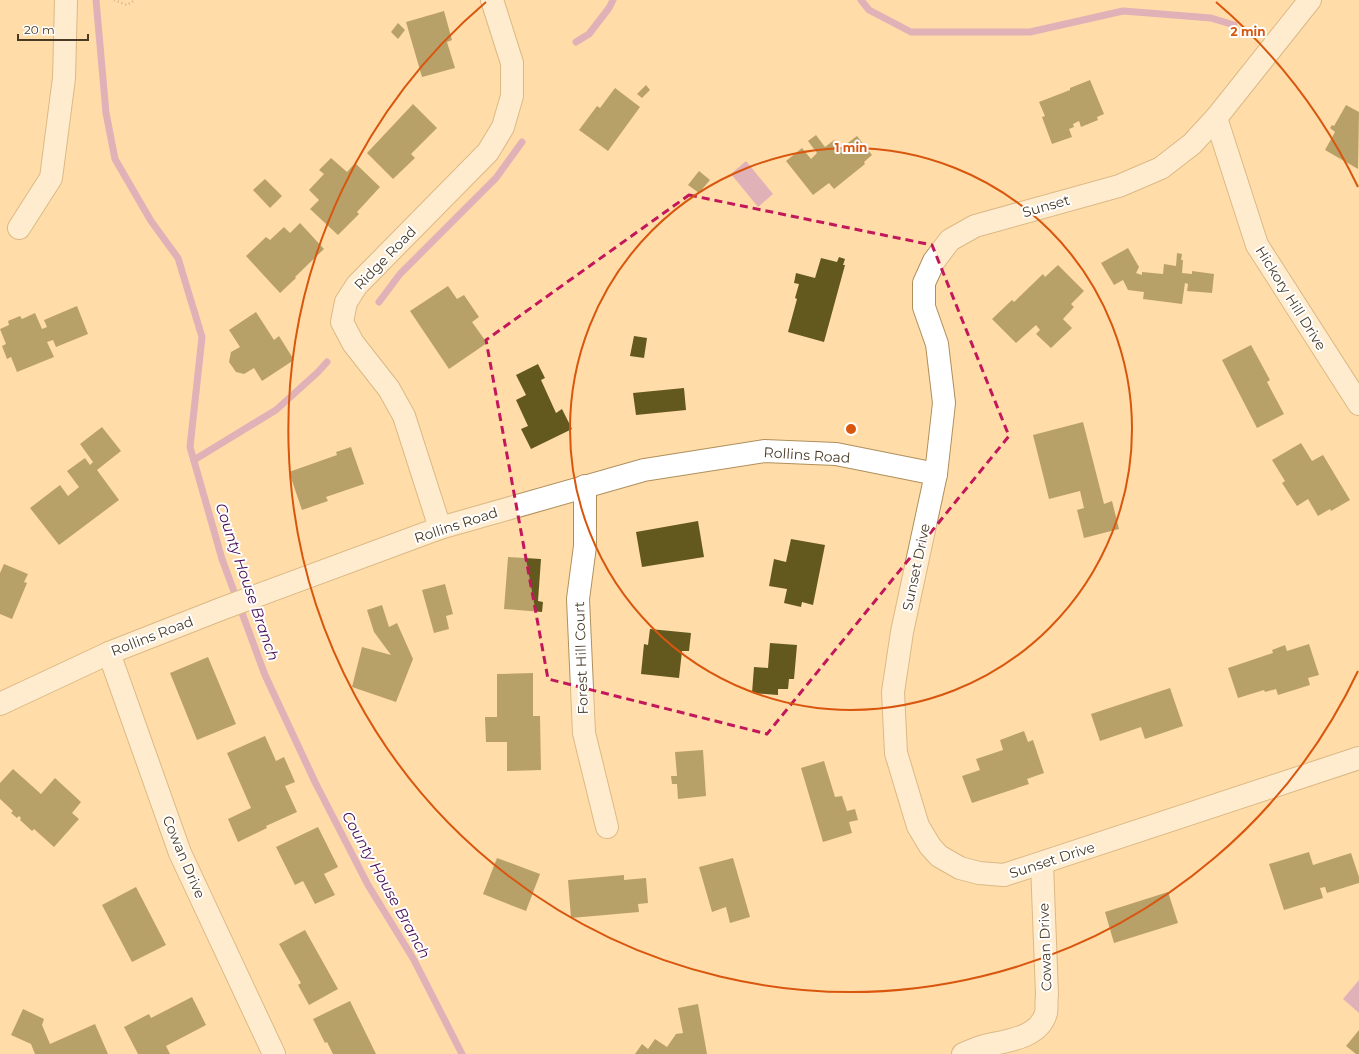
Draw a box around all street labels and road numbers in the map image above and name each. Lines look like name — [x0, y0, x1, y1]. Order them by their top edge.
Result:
street label: Sunset — [1020, 191, 1072, 221]
street label: Ridge Road — [350, 222, 420, 294]
street label: Hickory Hill Drive — [1252, 243, 1330, 353]
street label: Rollins Road — [763, 443, 851, 467]
street label: Rollins Road — [412, 503, 500, 547]
street label: Sunset Drive — [898, 522, 934, 612]
street label: Forest Hill Court — [570, 601, 592, 715]
street label: Rollins Road — [108, 612, 196, 660]
street label: Cowan Drive — [158, 813, 210, 901]
street label: Sunset Drive — [1007, 838, 1097, 882]
street label: Cowan Drive — [1034, 903, 1056, 991]

